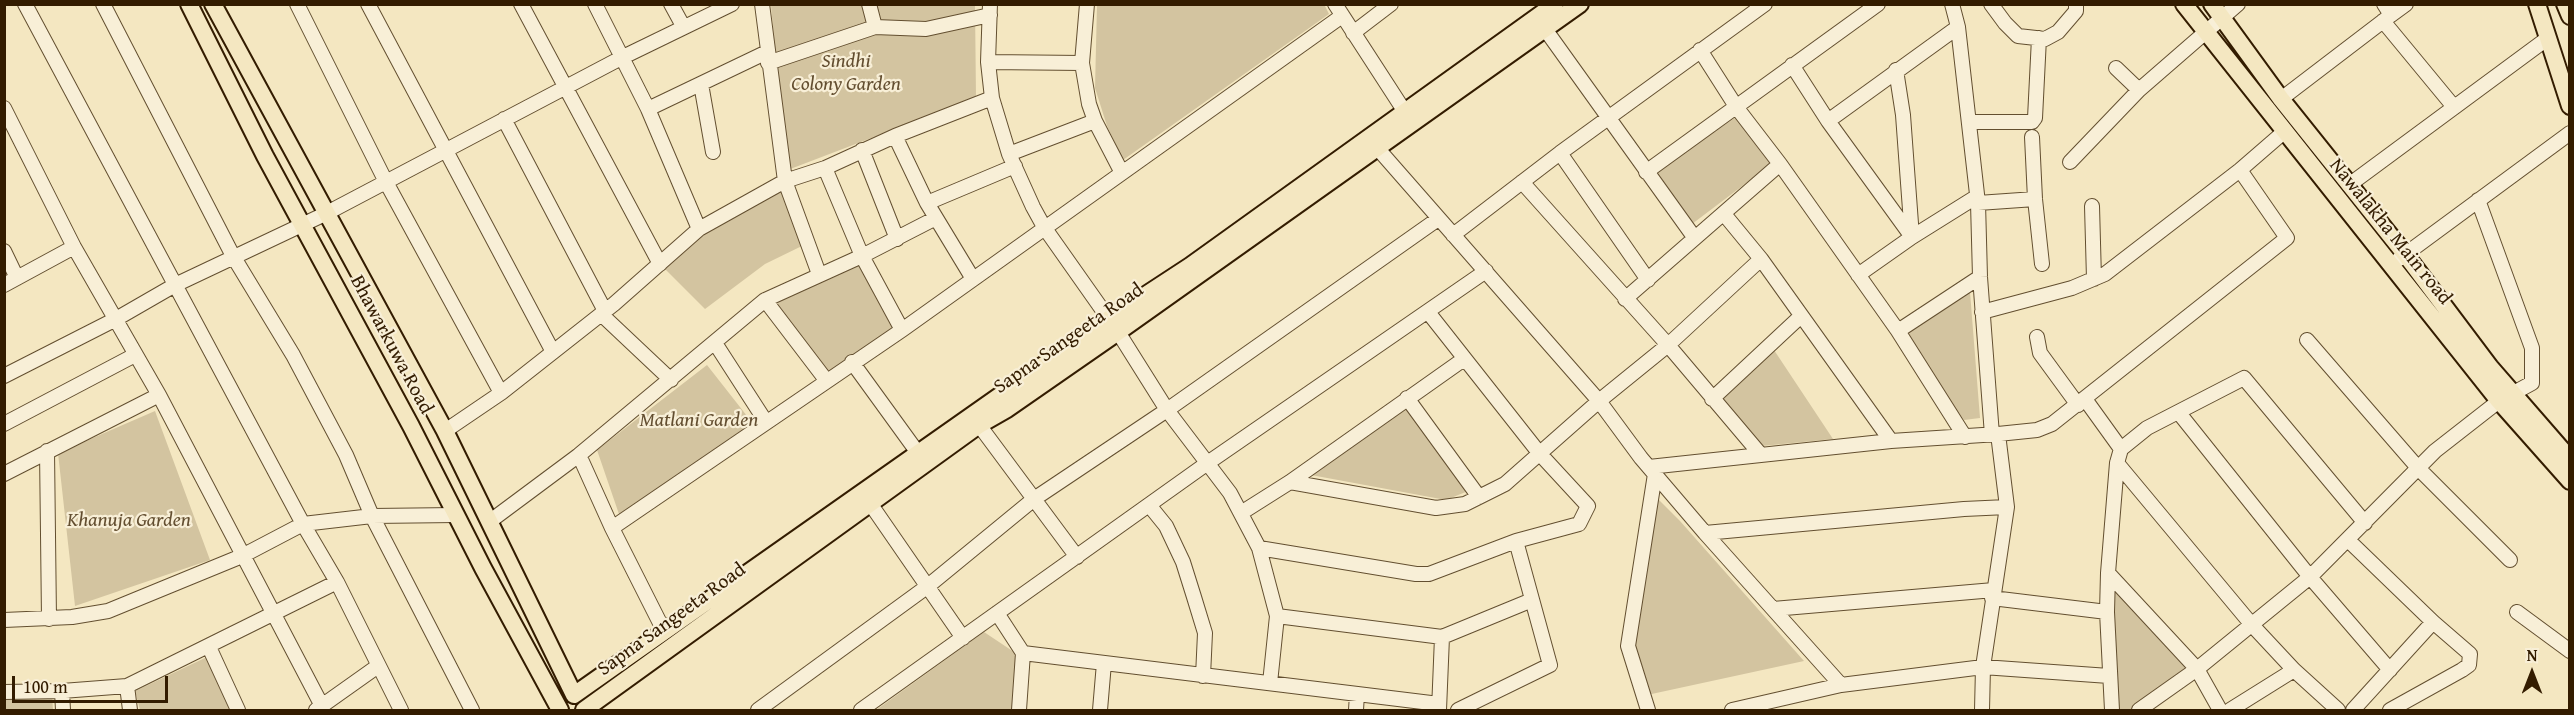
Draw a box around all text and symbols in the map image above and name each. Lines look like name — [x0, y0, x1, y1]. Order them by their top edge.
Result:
park label: Sindhi Colony Garden — [791, 50, 901, 97]
street label: Nawalakha Main road — [2324, 154, 2456, 310]
street label: Bhawarkuwa Road — [344, 271, 438, 419]
street label: Sapna Sangeeta Road — [990, 278, 1148, 400]
park label: Matlani Garden — [640, 409, 758, 433]
park label: Khanuja Garden — [67, 509, 191, 533]
street label: Sapna Sangeeta Road — [593, 558, 751, 682]
north arrow — [2502, 643, 2562, 703]
text: N — [2527, 643, 2537, 667]
scale bar — [15, 664, 171, 702]
text: 100 m — [23, 673, 68, 700]

